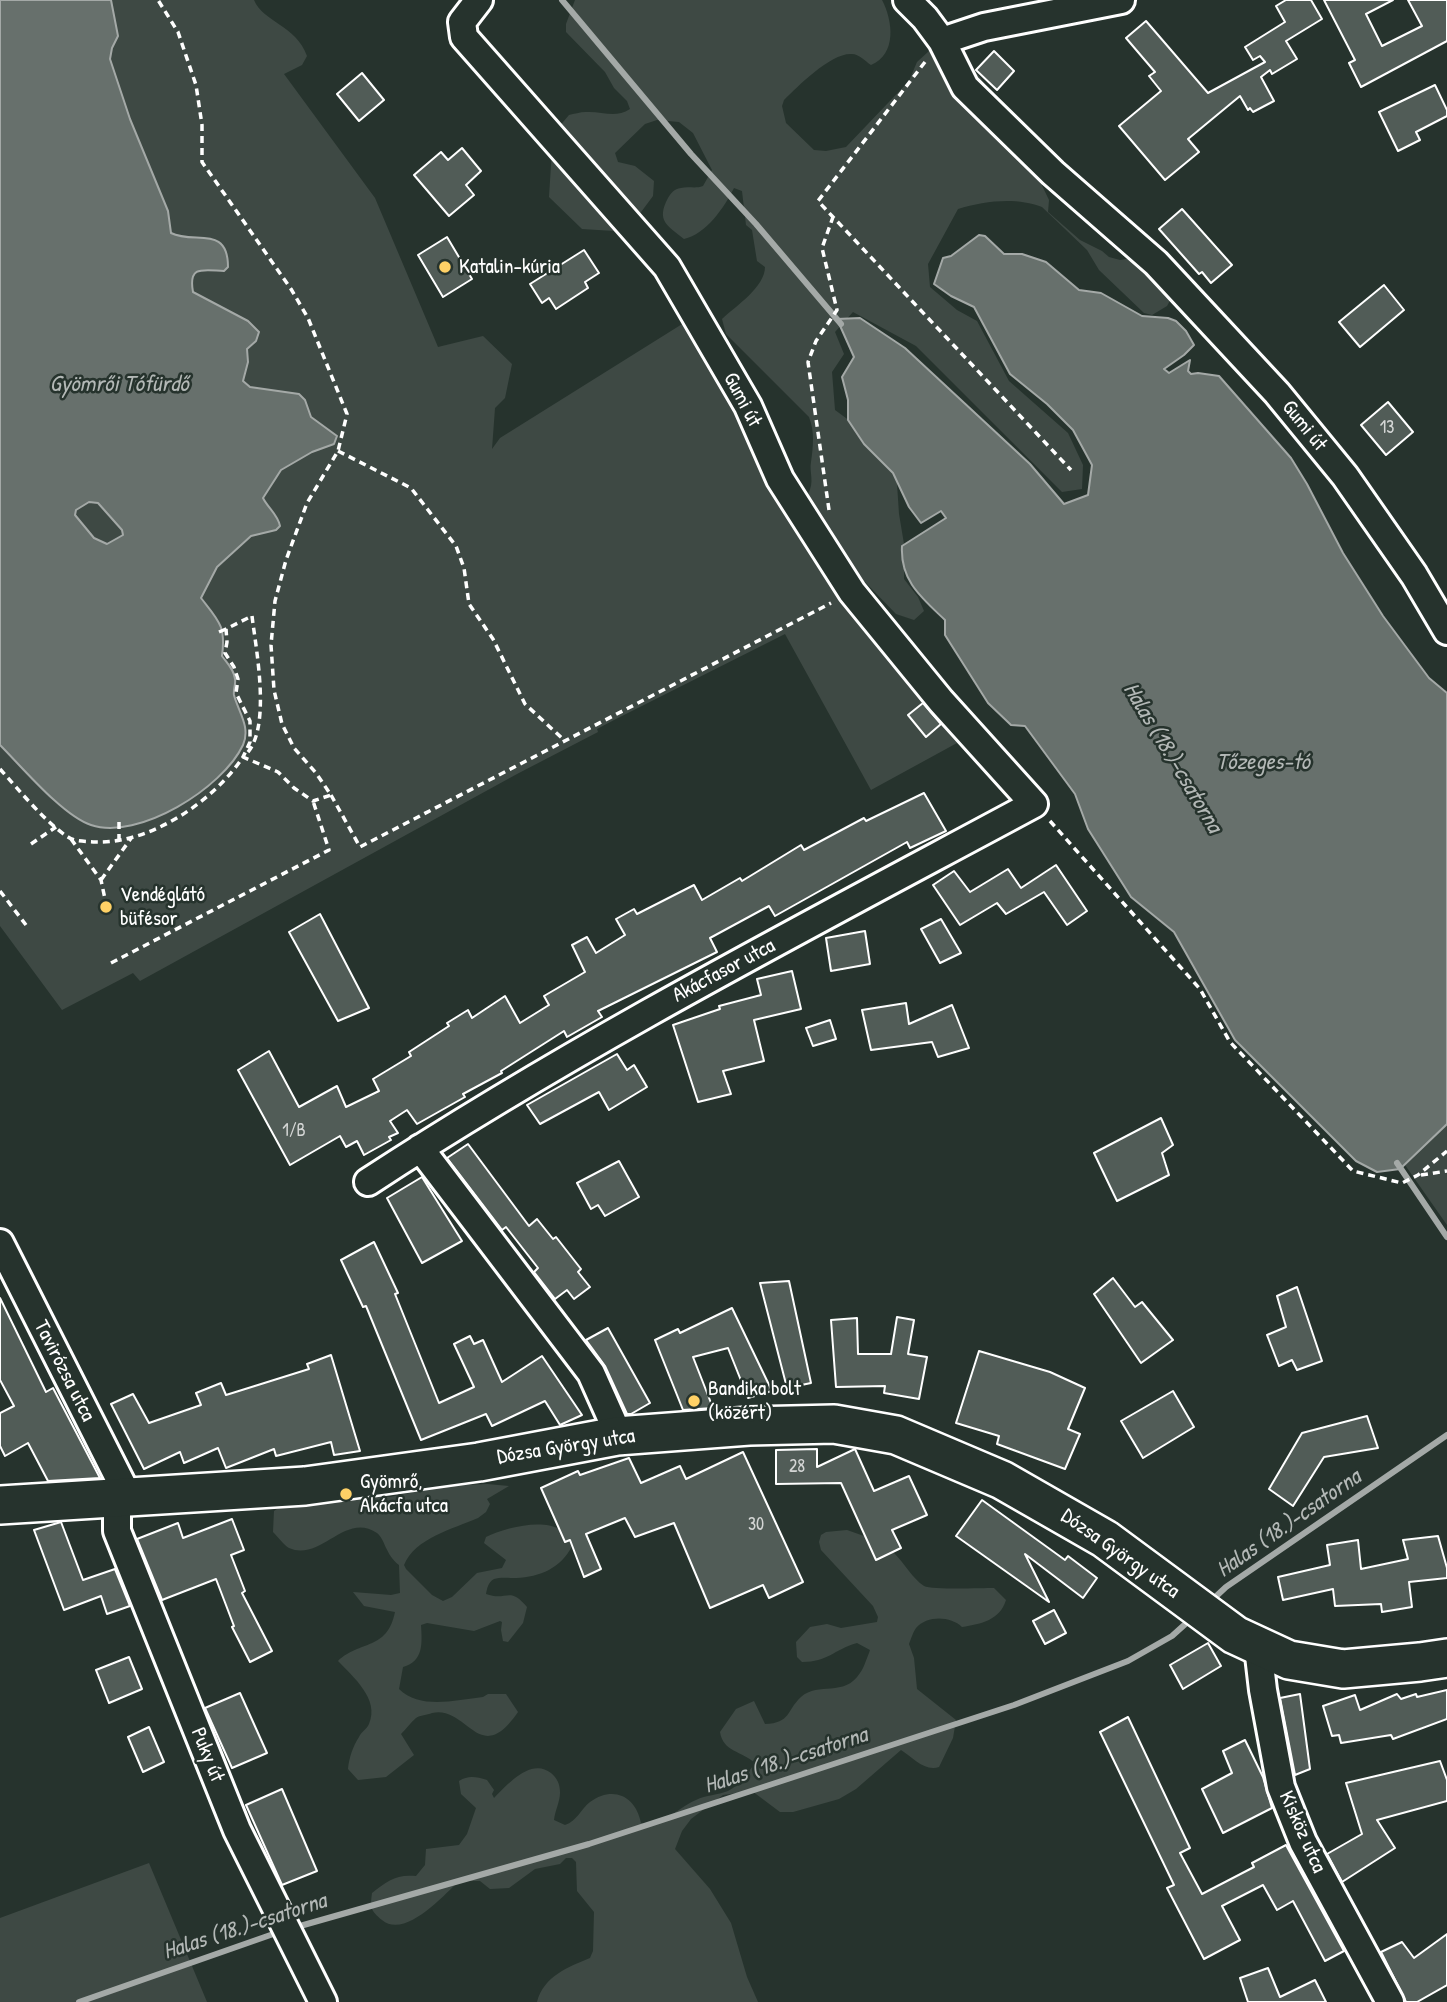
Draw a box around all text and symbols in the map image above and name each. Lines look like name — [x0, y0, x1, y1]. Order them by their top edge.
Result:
place label: Katalin-kúria — [459, 254, 560, 280]
marker: Katalin-kúria — [437, 259, 453, 275]
street label: Gumi út — [717, 369, 767, 431]
water label: Gyömrői Tófürdő — [50, 371, 188, 399]
street label: Gumi út — [1276, 396, 1332, 456]
house number: 13 — [1380, 417, 1394, 439]
water label: Halas (18.)-csatorna — [1116, 678, 1228, 838]
water label: Tőzeges-tó — [1216, 749, 1310, 777]
place label: Vendéglátó büfésor — [120, 882, 205, 932]
marker: Vendéglátó büfésor — [98, 899, 114, 915]
street label: Akácfasor utca — [668, 933, 780, 1009]
house number: 1/B — [282, 1120, 306, 1142]
street label: Tavirózsa utca — [28, 1316, 100, 1426]
place label: Bandika bolt (közért) — [708, 1376, 801, 1426]
marker: Bandika bolt (közért) — [686, 1393, 702, 1409]
street label: Dózsa György utca — [495, 1424, 637, 1470]
house number: 28 — [789, 1456, 805, 1478]
water label: Halas (18.)-csatorna — [1212, 1464, 1366, 1584]
place label: Gyömrő, Akácfa utca — [360, 1469, 448, 1519]
marker: Gyömrő, Akácfa utca — [338, 1486, 354, 1502]
street label: Dózsa György utca — [1056, 1504, 1184, 1604]
house number: 30 — [748, 1514, 764, 1536]
water label: Halas (18.)-csatorna — [701, 1722, 871, 1800]
street label: Puky út — [185, 1724, 229, 1786]
street label: Kisköz utca — [1273, 1787, 1331, 1877]
water label: Halas (18.)-csatorna — [160, 1888, 330, 1966]

